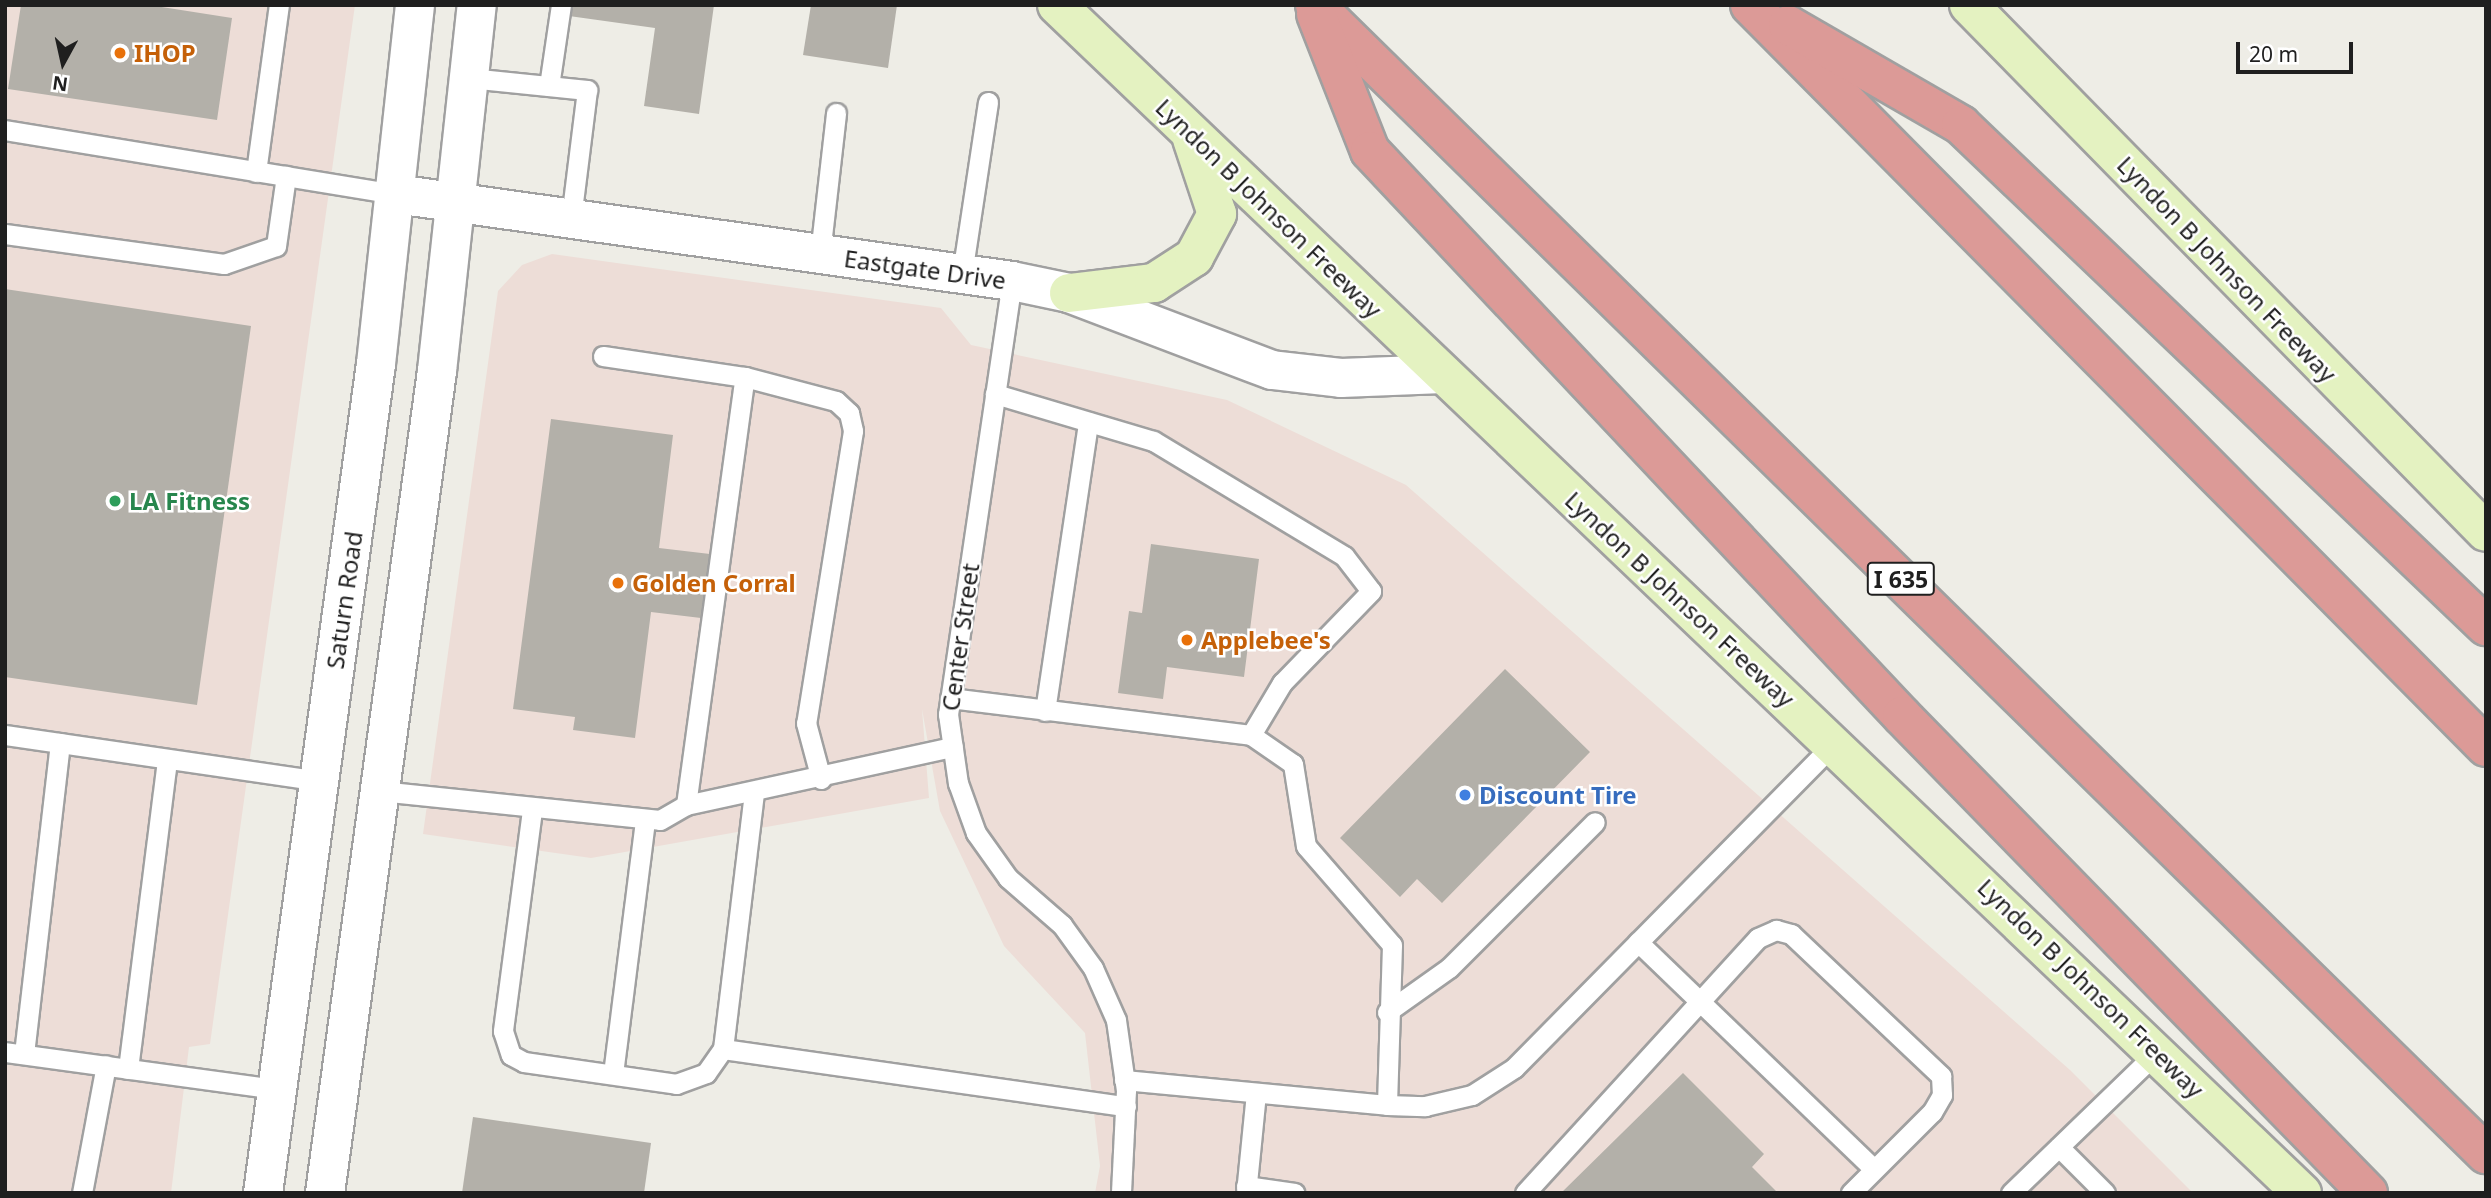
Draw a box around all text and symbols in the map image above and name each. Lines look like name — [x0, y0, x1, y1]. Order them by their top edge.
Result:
north arrow — [28, 28, 98, 98]
scale bar — [2239, 28, 2356, 72]
place label: IHOP — [134, 39, 196, 67]
text: 20 m — [2249, 40, 2298, 68]
marker: IHOP — [112, 45, 128, 61]
text: N — [51, 70, 70, 98]
street label: Lyndon B Johnson Freeway — [1150, 93, 1388, 323]
street label: Lyndon B Johnson Freeway — [2112, 150, 2342, 388]
street label: Eastgate Drive — [842, 243, 1008, 295]
street label: Lyndon B Johnson Freeway — [1559, 485, 1801, 713]
place label: LA Fitness — [129, 487, 250, 515]
marker: LA Fitness — [107, 493, 123, 509]
street label: Saturn Road — [320, 529, 368, 671]
road number: I 635 — [1866, 559, 1936, 598]
street label: Center Street — [935, 561, 985, 713]
place label: Golden Corral — [632, 569, 796, 597]
marker: Golden Corral — [610, 575, 626, 591]
place label: Applebee's — [1201, 626, 1331, 654]
marker: Applebee's — [1179, 632, 1195, 648]
place label: Discount Tire — [1479, 781, 1637, 809]
marker: Discount Tire — [1457, 787, 1473, 803]
street label: Lyndon B Johnson Freeway — [1972, 873, 2210, 1103]

